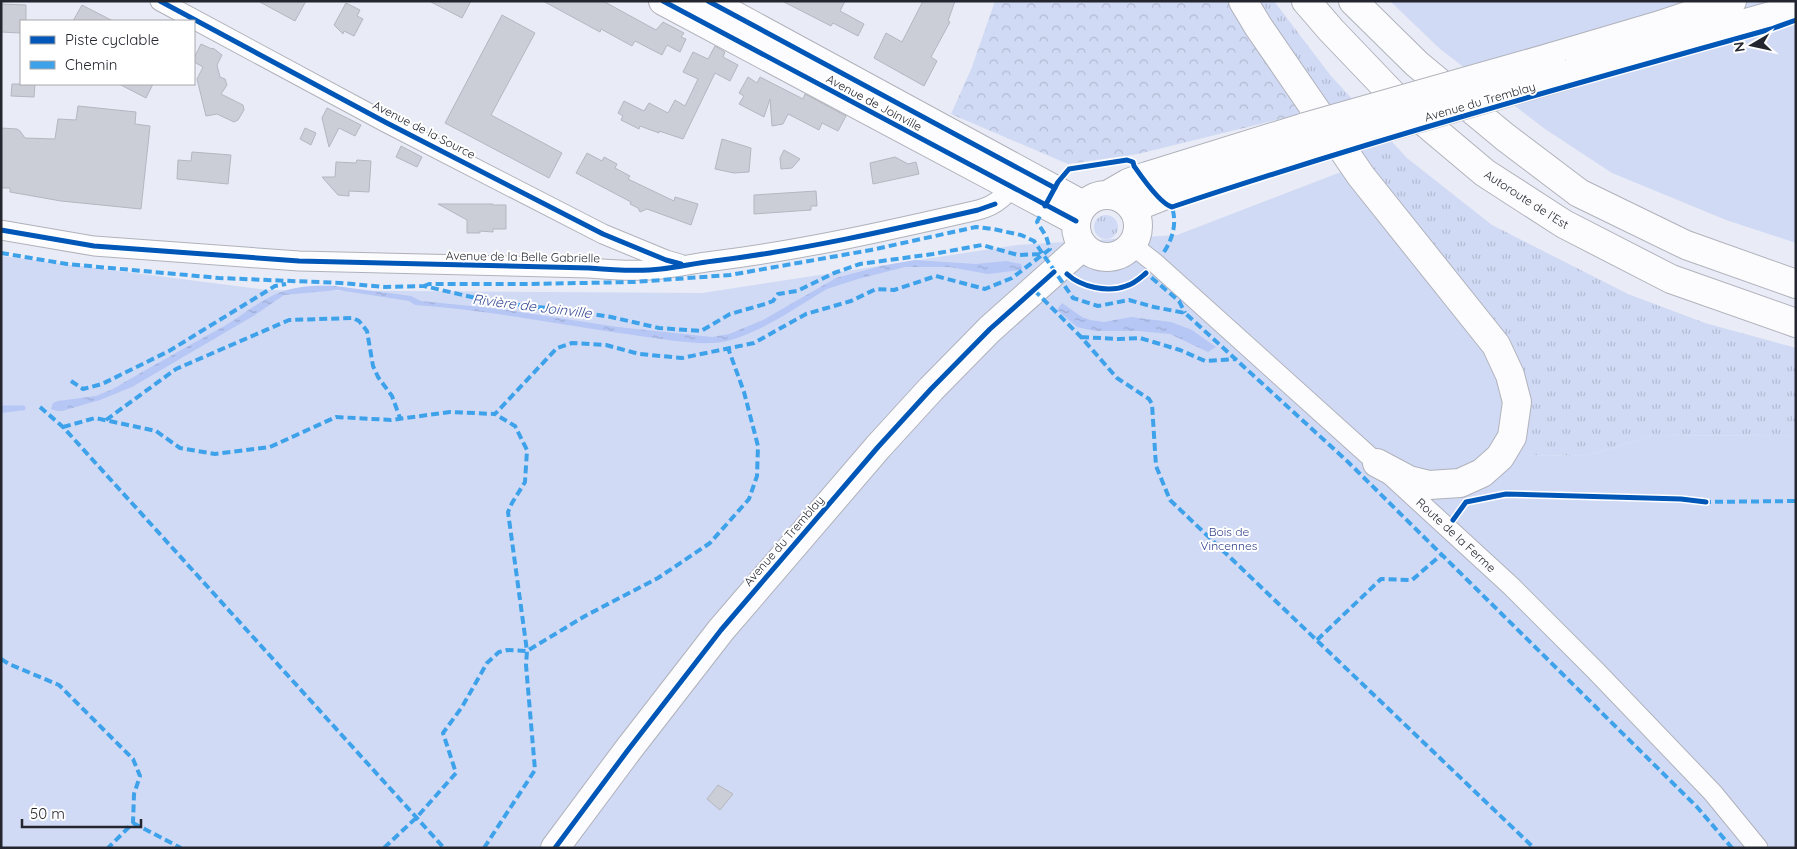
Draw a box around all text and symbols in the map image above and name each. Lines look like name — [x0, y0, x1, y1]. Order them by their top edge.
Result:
legend — [20, 20, 195, 85]
north arrow — [1727, 20, 1777, 70]
text: Piste cyclable — [65, 30, 159, 49]
text: N — [1729, 41, 1749, 54]
text: Chemin — [65, 55, 117, 74]
street label: Avenue de Joinville — [824, 71, 925, 134]
street label: Avenue du Tremblay — [1423, 79, 1537, 125]
street label: Avenue de la Source — [370, 97, 478, 162]
street label: Autoroute de l’Est — [1482, 167, 1571, 232]
street label: Avenue de la Belle Gabrielle — [446, 248, 600, 265]
water label: Rivière de Joinville — [471, 290, 594, 322]
street label: Avenue du Tremblay — [740, 492, 827, 589]
street label: Route de la Ferme — [1413, 495, 1499, 575]
park label: Bois de Vincennes — [1201, 524, 1258, 553]
scale bar — [22, 796, 141, 828]
text: 50 m — [30, 804, 65, 823]

